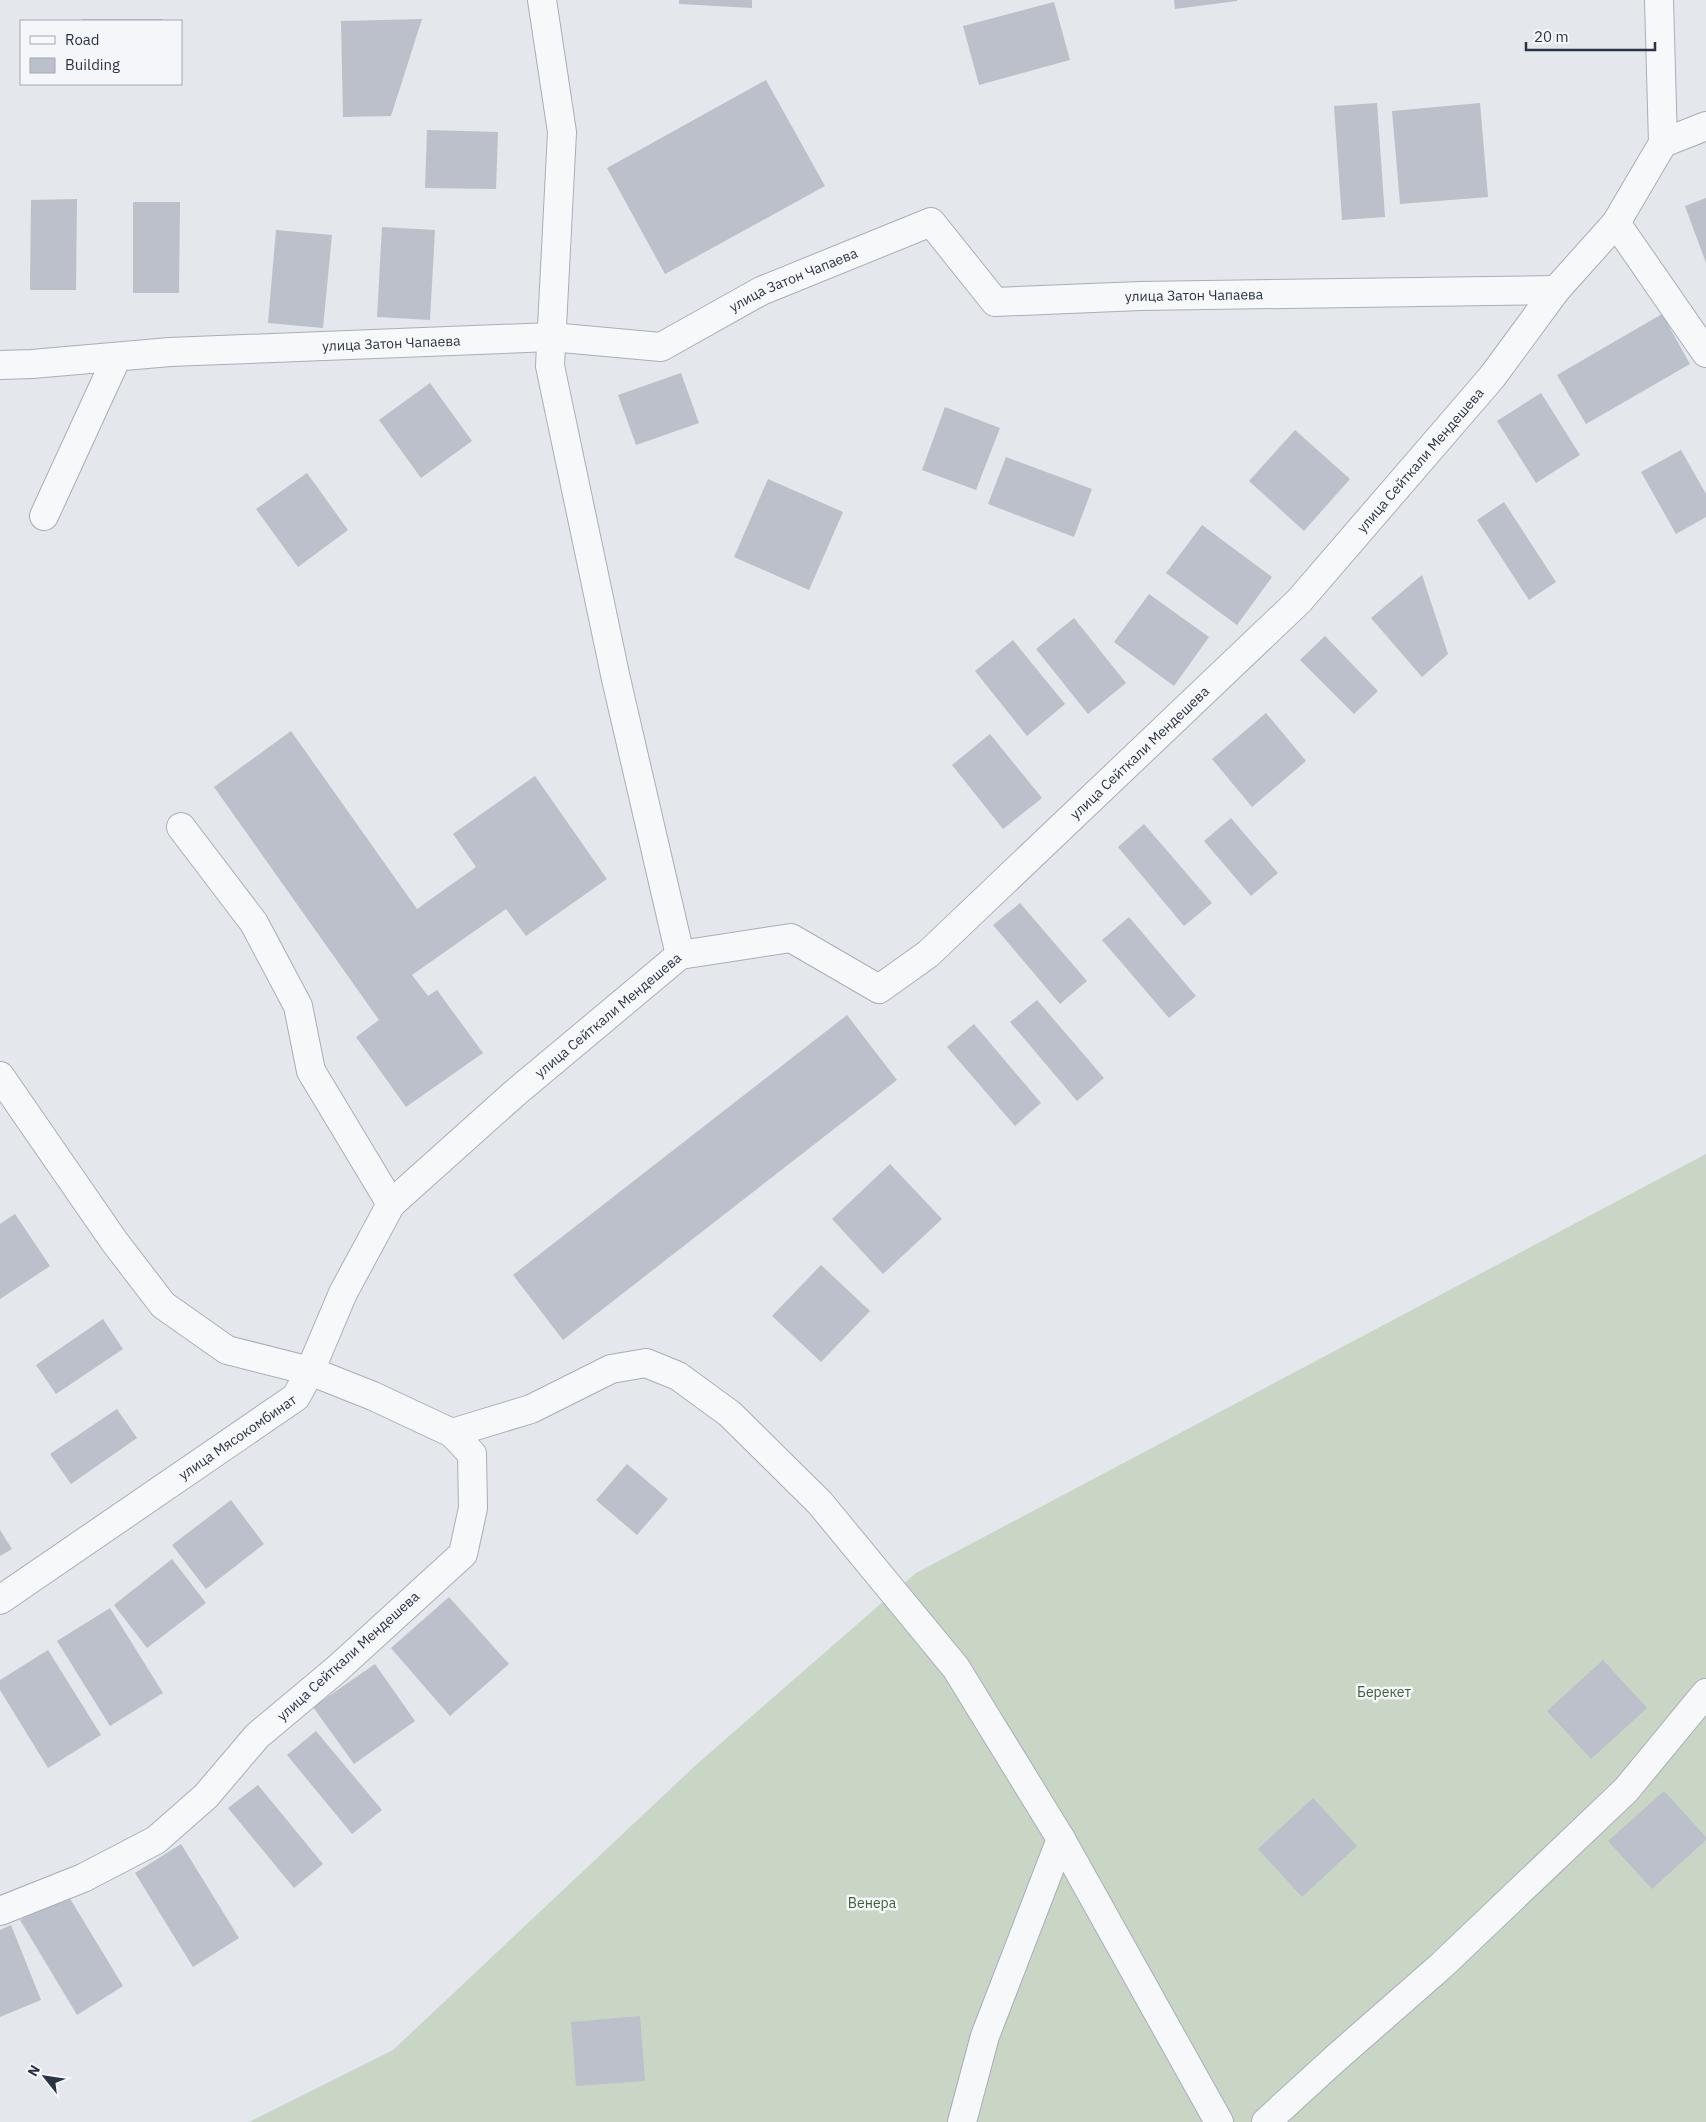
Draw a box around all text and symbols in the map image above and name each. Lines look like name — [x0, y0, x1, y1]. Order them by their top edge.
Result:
legend — [20, 20, 182, 85]
scale bar — [1526, 20, 1655, 52]
text: 20 m — [1534, 27, 1569, 46]
text: Road — [65, 30, 100, 49]
text: Building — [65, 55, 120, 74]
street label: улица Затон Чапаева — [726, 244, 861, 316]
street label: улица Затон Чапаева — [1124, 285, 1264, 306]
street label: улица Затон Чапаева — [322, 332, 461, 355]
street label: улица Сейткали Мендешева — [1353, 384, 1488, 536]
street label: улица Сейткали Мендешева — [1066, 682, 1213, 823]
street label: улица Сейткали Мендешева — [531, 948, 685, 1082]
street label: улица Мясокомбинат — [175, 1390, 300, 1484]
street label: улица Сейткали Мендешева — [273, 1587, 423, 1725]
park label: Берекет — [1357, 1683, 1411, 1701]
park label: Венера — [848, 1894, 897, 1912]
north arrow — [20, 2052, 70, 2102]
text: N — [23, 2062, 44, 2079]

